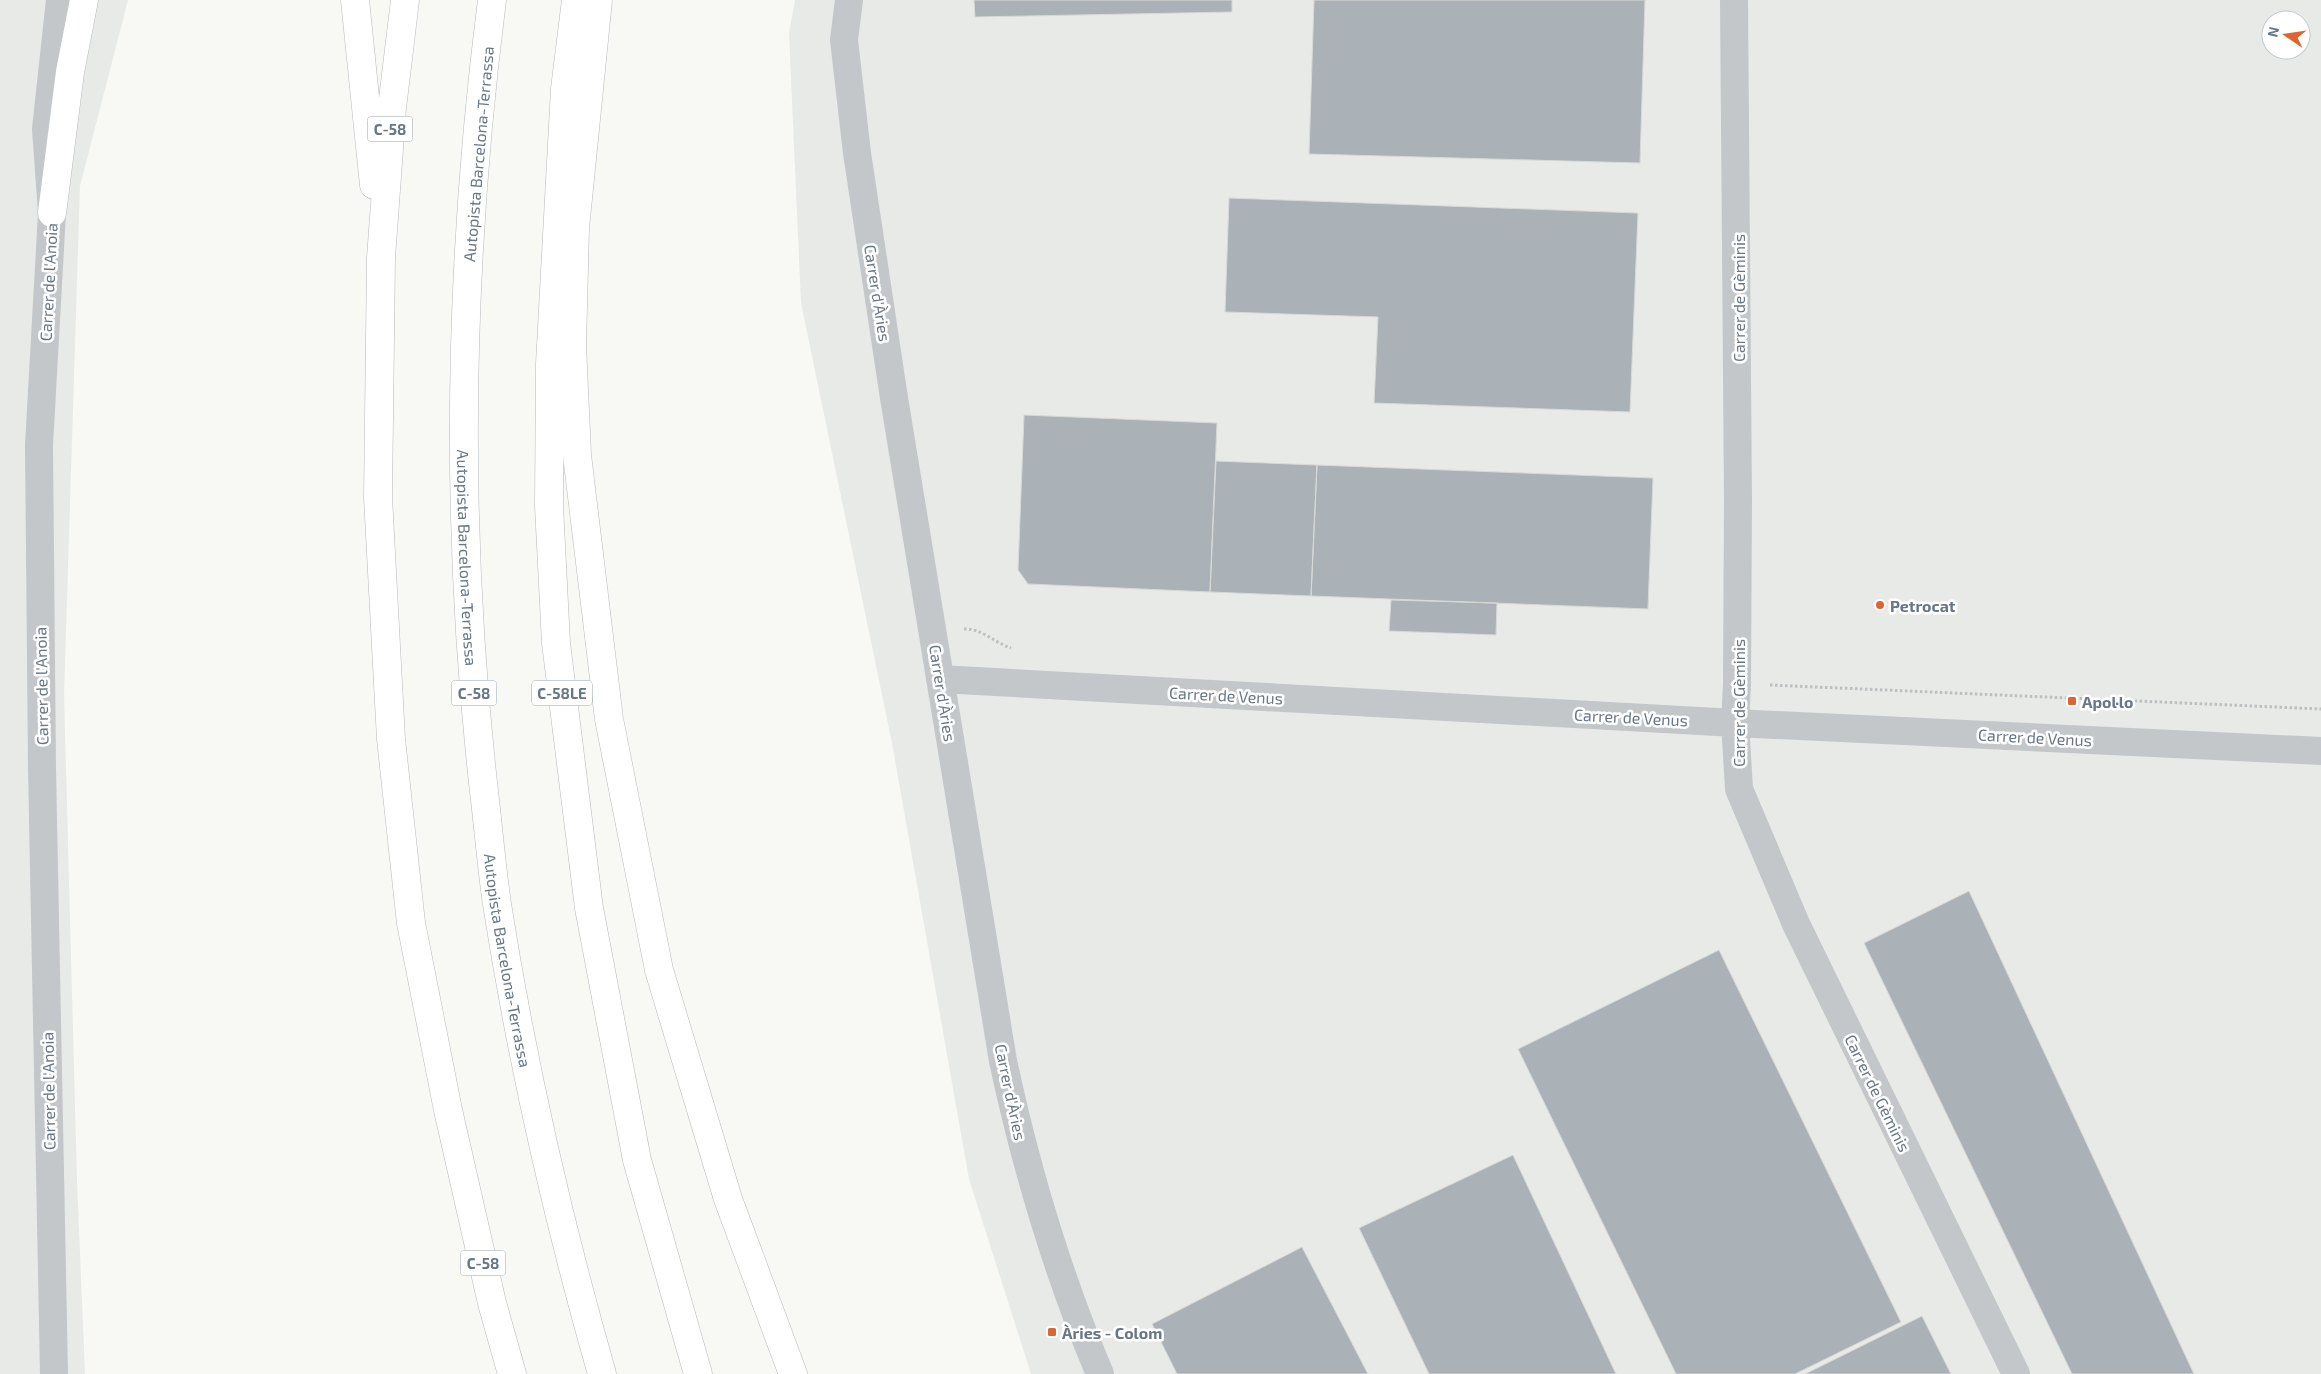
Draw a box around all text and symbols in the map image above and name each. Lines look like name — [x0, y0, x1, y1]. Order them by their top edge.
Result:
north arrow — [2261, 10, 2311, 60]
text: N — [2263, 25, 2282, 39]
street label: Autopista Barcelona-Terrassa — [459, 45, 497, 263]
road number: C-58 — [368, 116, 412, 142]
street label: Carrer de l'Anoia — [35, 222, 61, 342]
street label: Carrer de Gèminis — [1729, 234, 1748, 362]
street label: Carrer d'Àries — [861, 243, 895, 343]
street label: Autopista Barcelona-Terrassa — [454, 450, 482, 667]
place label: Petrocat — [1890, 596, 1956, 615]
marker: Petrocat — [1874, 599, 1886, 611]
street label: Carrer de l'Anoia — [30, 627, 52, 745]
street label: Carrer de Gèminis — [1729, 639, 1748, 767]
street label: Carrer d'Àries — [926, 643, 960, 743]
road number: C-58 — [452, 680, 496, 706]
road number: C-58LE — [532, 680, 592, 706]
street label: Carrer de Venus — [1169, 683, 1283, 707]
place label: Apol·lo — [2082, 692, 2133, 711]
marker: Apol·lo — [2066, 695, 2078, 707]
street label: Carrer de Venus — [1574, 705, 1688, 729]
street label: Carrer de Venus — [1978, 725, 2092, 749]
street label: Autopista Barcelona-Terrassa — [481, 852, 536, 1069]
street label: Carrer de Gèminis — [1841, 1031, 1915, 1155]
street label: Carrer de l'Anoia — [37, 1032, 59, 1150]
street label: Carrer d'Àries — [992, 1042, 1030, 1142]
road number: C-58 — [460, 1250, 506, 1276]
place label: Àries - Colom — [1062, 1323, 1162, 1342]
marker: Àries - Colom — [1046, 1326, 1058, 1338]

